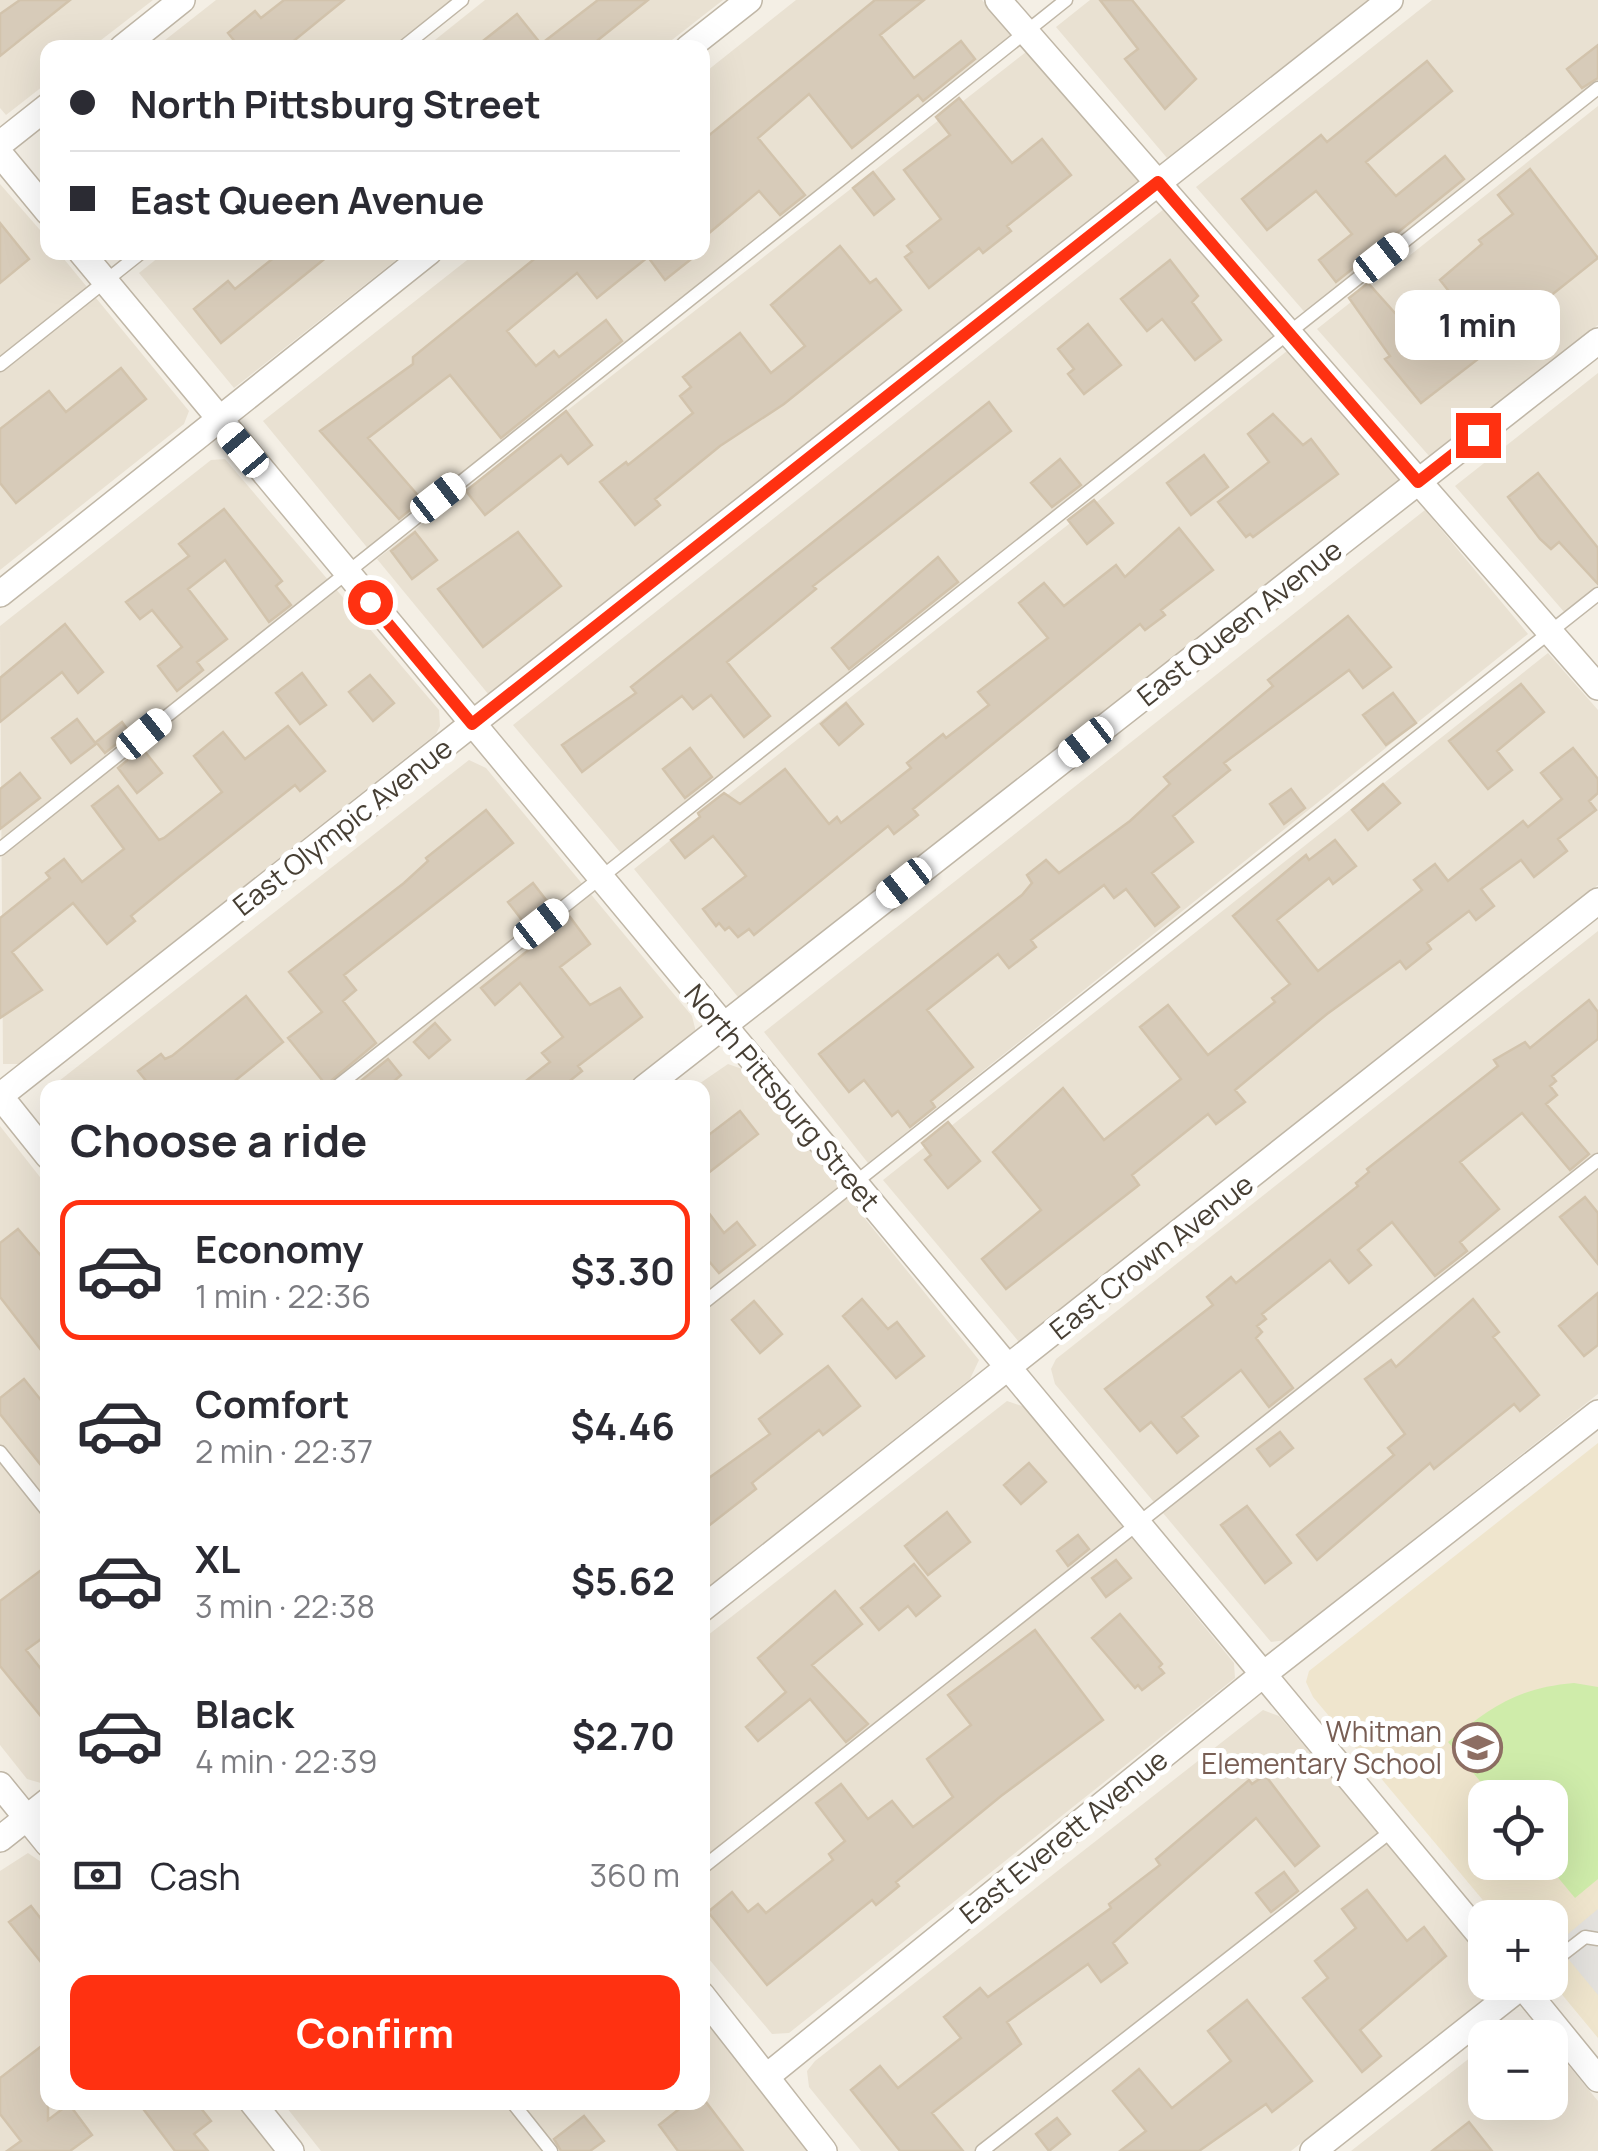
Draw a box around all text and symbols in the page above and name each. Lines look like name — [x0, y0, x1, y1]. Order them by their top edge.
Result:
text: North Pittsburg Street — [130, 77, 541, 129]
text: East Queen Avenue — [130, 173, 484, 225]
car — [1348, 228, 1414, 288]
callout: 1 min — [1396, 290, 1560, 360]
text: 1 min — [1438, 303, 1517, 347]
route end — [1456, 413, 1501, 458]
car — [212, 417, 274, 483]
car — [405, 468, 471, 528]
street label: East Queen Avenue — [1129, 530, 1349, 714]
route start — [348, 580, 393, 625]
car — [111, 703, 177, 765]
car — [1053, 712, 1119, 772]
street label: East Olympic Avenue — [225, 728, 459, 924]
car — [871, 853, 937, 913]
car — [508, 894, 574, 954]
street label: North Pittsburg Street — [677, 975, 889, 1219]
text: Choose a ride — [70, 1109, 367, 1171]
street label: East Crown Avenue — [1041, 1165, 1261, 1347]
text: Economy — [195, 1222, 364, 1274]
icon: car — [75, 1225, 165, 1315]
text: $3.30 — [570, 1244, 675, 1296]
text: 1 min · 22:36 — [195, 1274, 371, 1318]
text: Comfort — [195, 1377, 349, 1429]
icon: car — [75, 1380, 165, 1470]
text: $4.46 — [570, 1399, 675, 1451]
text: 2 min · 22:37 — [195, 1429, 373, 1473]
text: XL — [195, 1532, 240, 1584]
icon: car — [75, 1535, 165, 1625]
text: $5.62 — [571, 1554, 675, 1606]
text: 3 min · 22:38 — [195, 1584, 375, 1628]
text: Black — [195, 1687, 294, 1739]
icon: car — [75, 1690, 165, 1780]
text: $2.70 — [572, 1709, 675, 1761]
place label: Whitman Elementary School — [1201, 1712, 1442, 1782]
school or university icon: Whitman Elementary School — [1451, 1721, 1503, 1773]
text: 4 min · 22:39 — [195, 1739, 378, 1783]
street label: East Everett Avenue — [951, 1740, 1175, 1932]
map controls — [1468, 1780, 1568, 2120]
button: locate — [1468, 1780, 1568, 1880]
icon: cash — [70, 1848, 125, 1903]
text: Cash — [150, 1849, 241, 1901]
text: 360 m — [589, 1853, 680, 1897]
button: + — [1468, 1900, 1568, 2000]
button: Confirm — [70, 1975, 680, 2090]
button: − — [1468, 2020, 1568, 2120]

